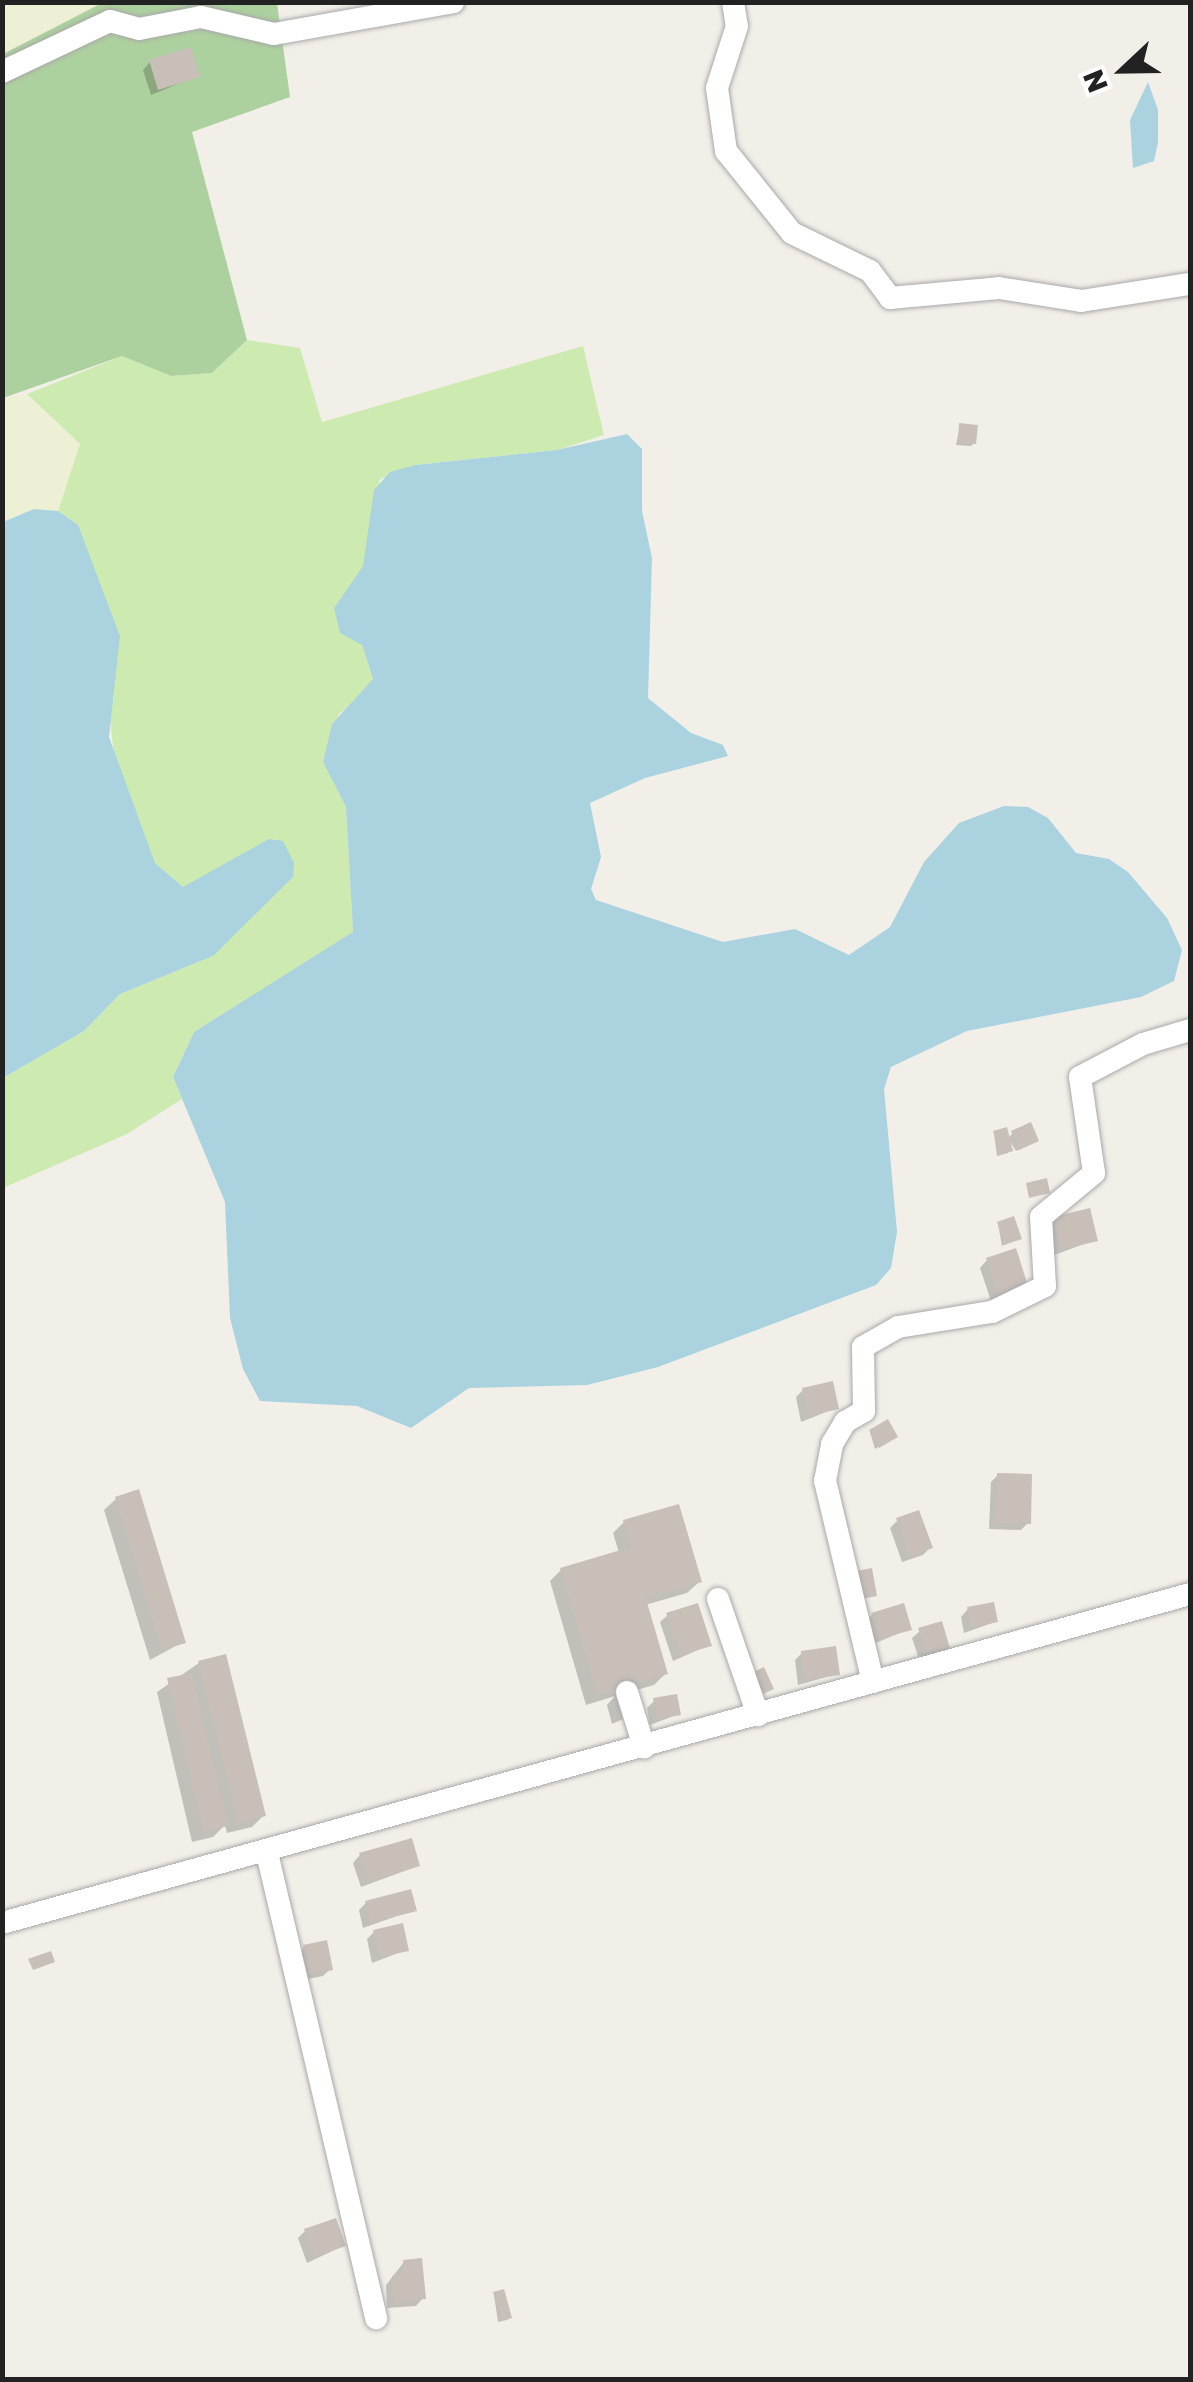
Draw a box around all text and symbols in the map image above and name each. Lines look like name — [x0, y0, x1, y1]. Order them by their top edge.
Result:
north arrow — [1073, 20, 1173, 120]
text: N — [1075, 65, 1114, 97]

